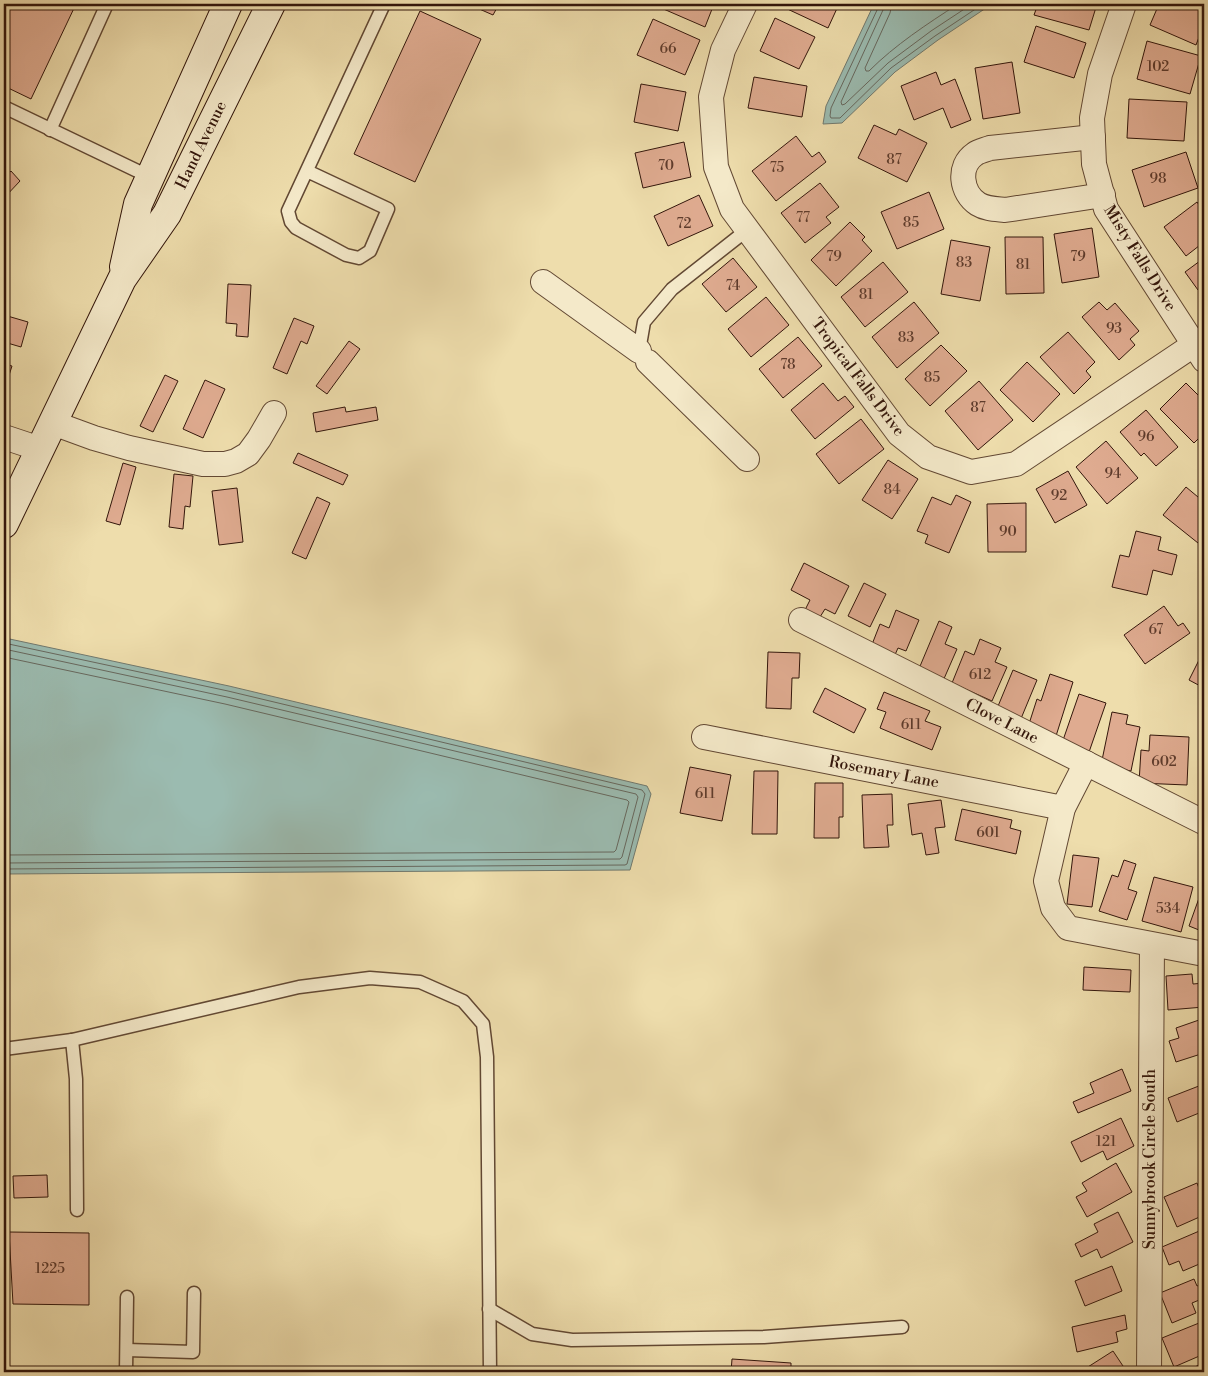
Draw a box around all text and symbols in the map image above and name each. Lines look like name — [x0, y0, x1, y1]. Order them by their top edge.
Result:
house number: 66 — [660, 40, 677, 58]
house number: 102 — [1147, 58, 1169, 76]
street label: Hand Avenue — [171, 98, 231, 192]
house number: 87 — [886, 151, 902, 169]
house number: 70 — [658, 157, 674, 175]
house number: 75 — [770, 159, 785, 177]
house number: 98 — [1149, 170, 1167, 188]
street label: Misty Falls Drive — [1099, 201, 1181, 315]
house number: 77 — [796, 209, 810, 227]
house number: 85 — [903, 214, 919, 232]
house number: 72 — [677, 215, 691, 233]
house number: 79 — [826, 248, 842, 266]
house number: 79 — [1070, 248, 1086, 266]
house number: 83 — [956, 254, 972, 272]
house number: 81 — [1016, 256, 1030, 274]
house number: 74 — [726, 277, 740, 295]
house number: 81 — [859, 286, 873, 304]
street label: Tropical Falls Drive — [807, 314, 909, 440]
house number: 93 — [1106, 320, 1122, 338]
house number: 83 — [898, 329, 914, 347]
house number: 78 — [780, 356, 796, 374]
house number: 85 — [924, 369, 940, 387]
house number: 87 — [970, 399, 986, 417]
house number: 96 — [1138, 428, 1155, 446]
house number: 94 — [1105, 465, 1121, 483]
house number: 84 — [883, 481, 901, 499]
house number: 92 — [1051, 487, 1067, 505]
house number: 90 — [999, 523, 1017, 541]
house number: 67 — [1149, 621, 1163, 639]
house number: 612 — [969, 666, 991, 684]
street label: Clove Lane — [962, 694, 1042, 748]
house number: 611 — [901, 716, 921, 734]
street label: Rosemary Lane — [827, 751, 941, 793]
house number: 602 — [1151, 753, 1177, 771]
house number: 611 — [695, 785, 715, 803]
house number: 601 — [976, 824, 1000, 842]
house number: 534 — [1156, 900, 1180, 918]
street label: Sunnybrook Circle South — [1140, 1068, 1160, 1249]
house number: 121 — [1096, 1133, 1116, 1151]
house number: 1225 — [35, 1260, 65, 1278]

